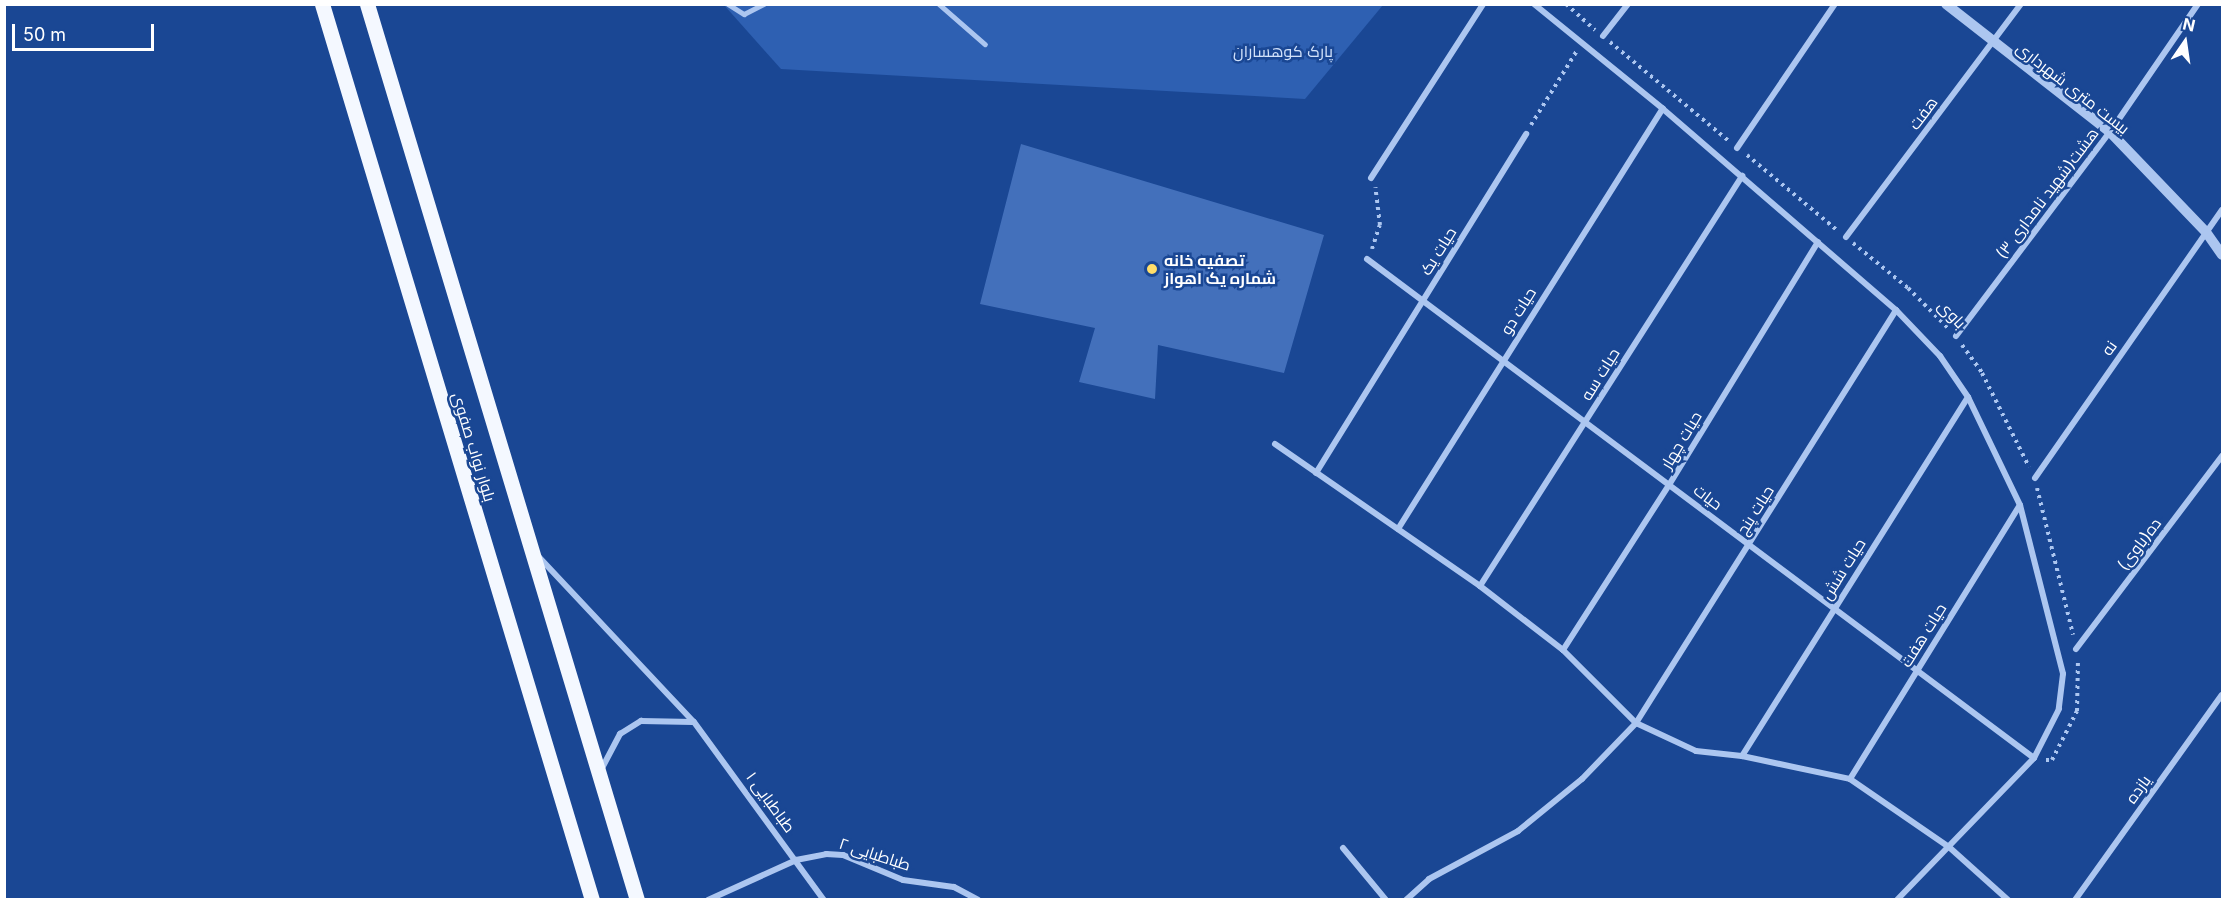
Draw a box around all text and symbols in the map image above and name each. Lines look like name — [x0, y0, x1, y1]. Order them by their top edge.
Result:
scale bar — [15, 12, 158, 50]
north arrow — [2155, 12, 2215, 72]
text: N — [2181, 13, 2197, 36]
text: 50 m — [23, 24, 66, 45]
street label: بیست متری شهرداری — [2013, 38, 2133, 138]
park label: پارک کوهساران — [1233, 41, 1333, 61]
street label: هفت — [1904, 93, 1942, 133]
street label: هشت(شهید نامداری ۳) — [1992, 124, 2102, 262]
street label: حیات یک — [1416, 224, 1460, 278]
place label: تصفیه خانه شماره یک اهواز — [1164, 250, 1276, 288]
marker: تصفیه خانه شماره یک اهواز — [1145, 262, 1159, 276]
street label: حیات دو — [1496, 284, 1540, 338]
street label: باوی — [1934, 296, 1970, 332]
street label: نه — [2097, 337, 2121, 359]
street label: حیات سه — [1577, 344, 1623, 404]
street label: بلوار نواب صفوی — [448, 390, 500, 504]
street label: حیات چهار — [1656, 408, 1706, 472]
street label: حیات — [1690, 480, 1726, 514]
street label: حیات پنج — [1732, 482, 1778, 538]
street label: ده(باوی) — [2113, 514, 2165, 574]
street label: حیات شش — [1817, 535, 1869, 603]
street label: حیات هفت — [1896, 600, 1950, 670]
street label: طباطبایی ۱ — [743, 768, 799, 836]
street label: یازده — [2121, 771, 2155, 807]
street label: طباطبایی ۲ — [837, 833, 913, 875]

